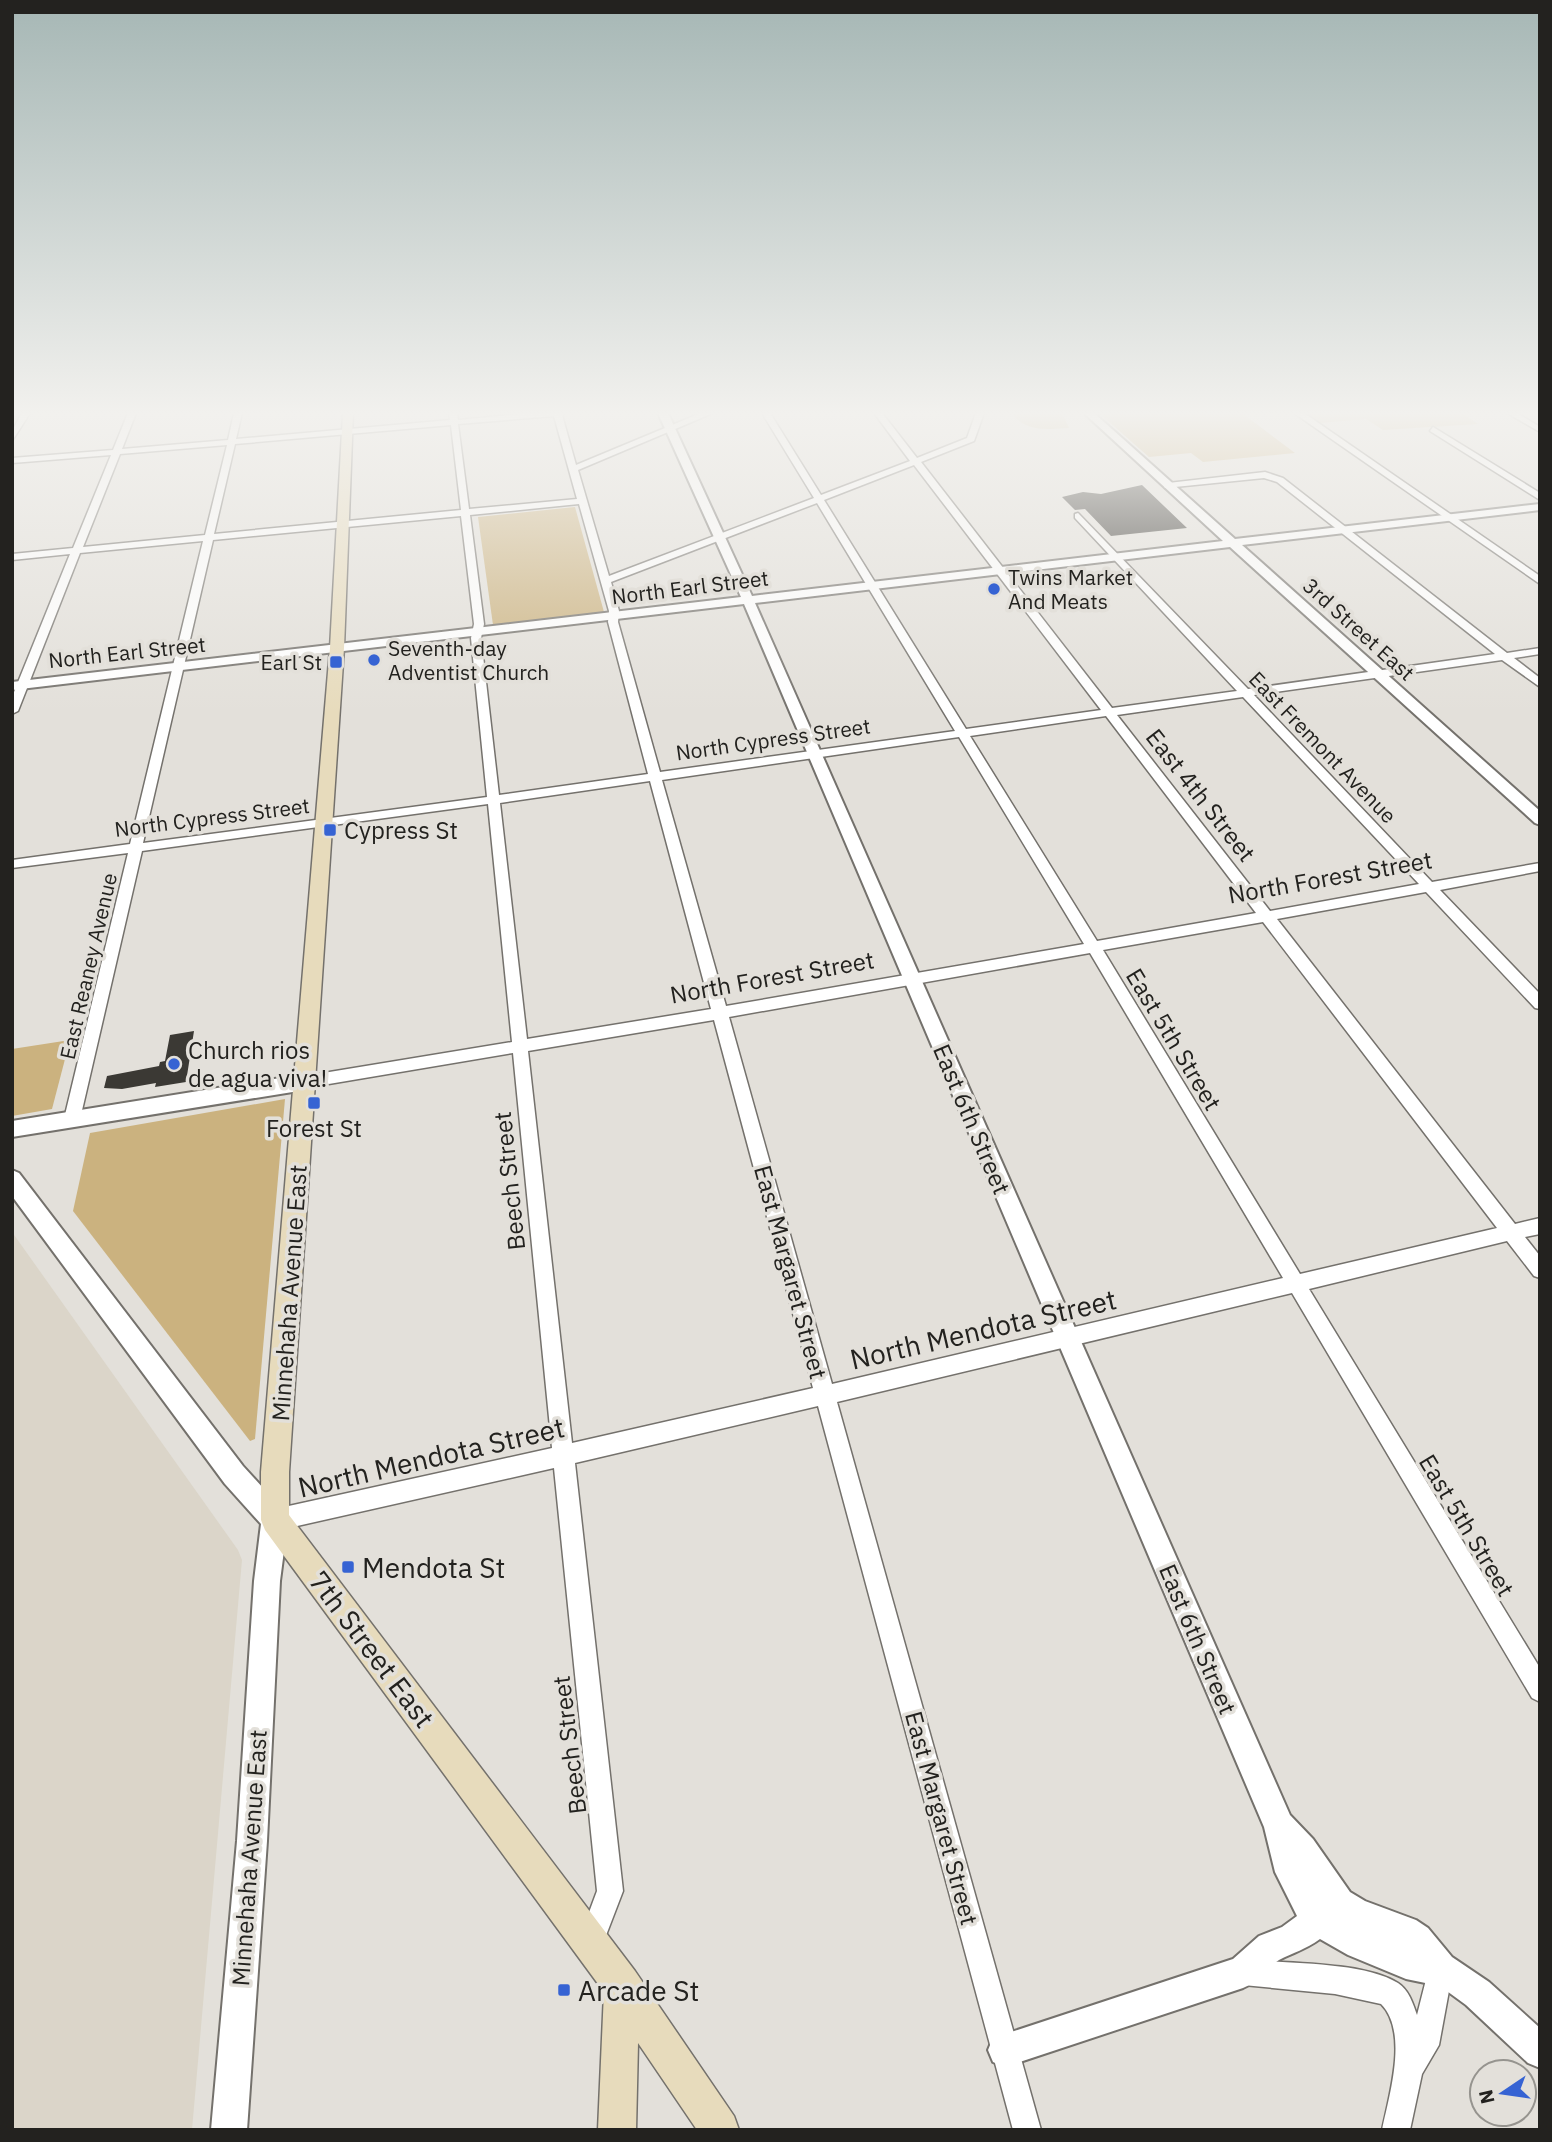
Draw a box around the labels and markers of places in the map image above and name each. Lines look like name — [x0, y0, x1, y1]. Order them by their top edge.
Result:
place label: Twins Market And Meats — [1008, 563, 1133, 615]
marker: Twins Market And Meats — [986, 581, 1002, 597]
place label: Seventh-day Adventist Church — [388, 634, 549, 686]
place label: Earl St — [261, 648, 322, 676]
marker: Seventh-day Adventist Church — [366, 652, 382, 668]
marker: Earl St — [328, 654, 344, 670]
place label: Cypress St — [344, 814, 458, 846]
marker: Cypress St — [322, 822, 338, 838]
place label: Church rios de agua viva! — [188, 1034, 327, 1094]
marker: Church rios de agua viva! — [166, 1056, 182, 1072]
marker: Forest St — [306, 1095, 322, 1111]
place label: Forest St — [266, 1112, 362, 1144]
place label: Mendota St — [362, 1549, 505, 1586]
marker: Mendota St — [340, 1559, 356, 1575]
place label: Arcade St — [578, 1972, 699, 2009]
marker: Arcade St — [556, 1982, 572, 1998]

